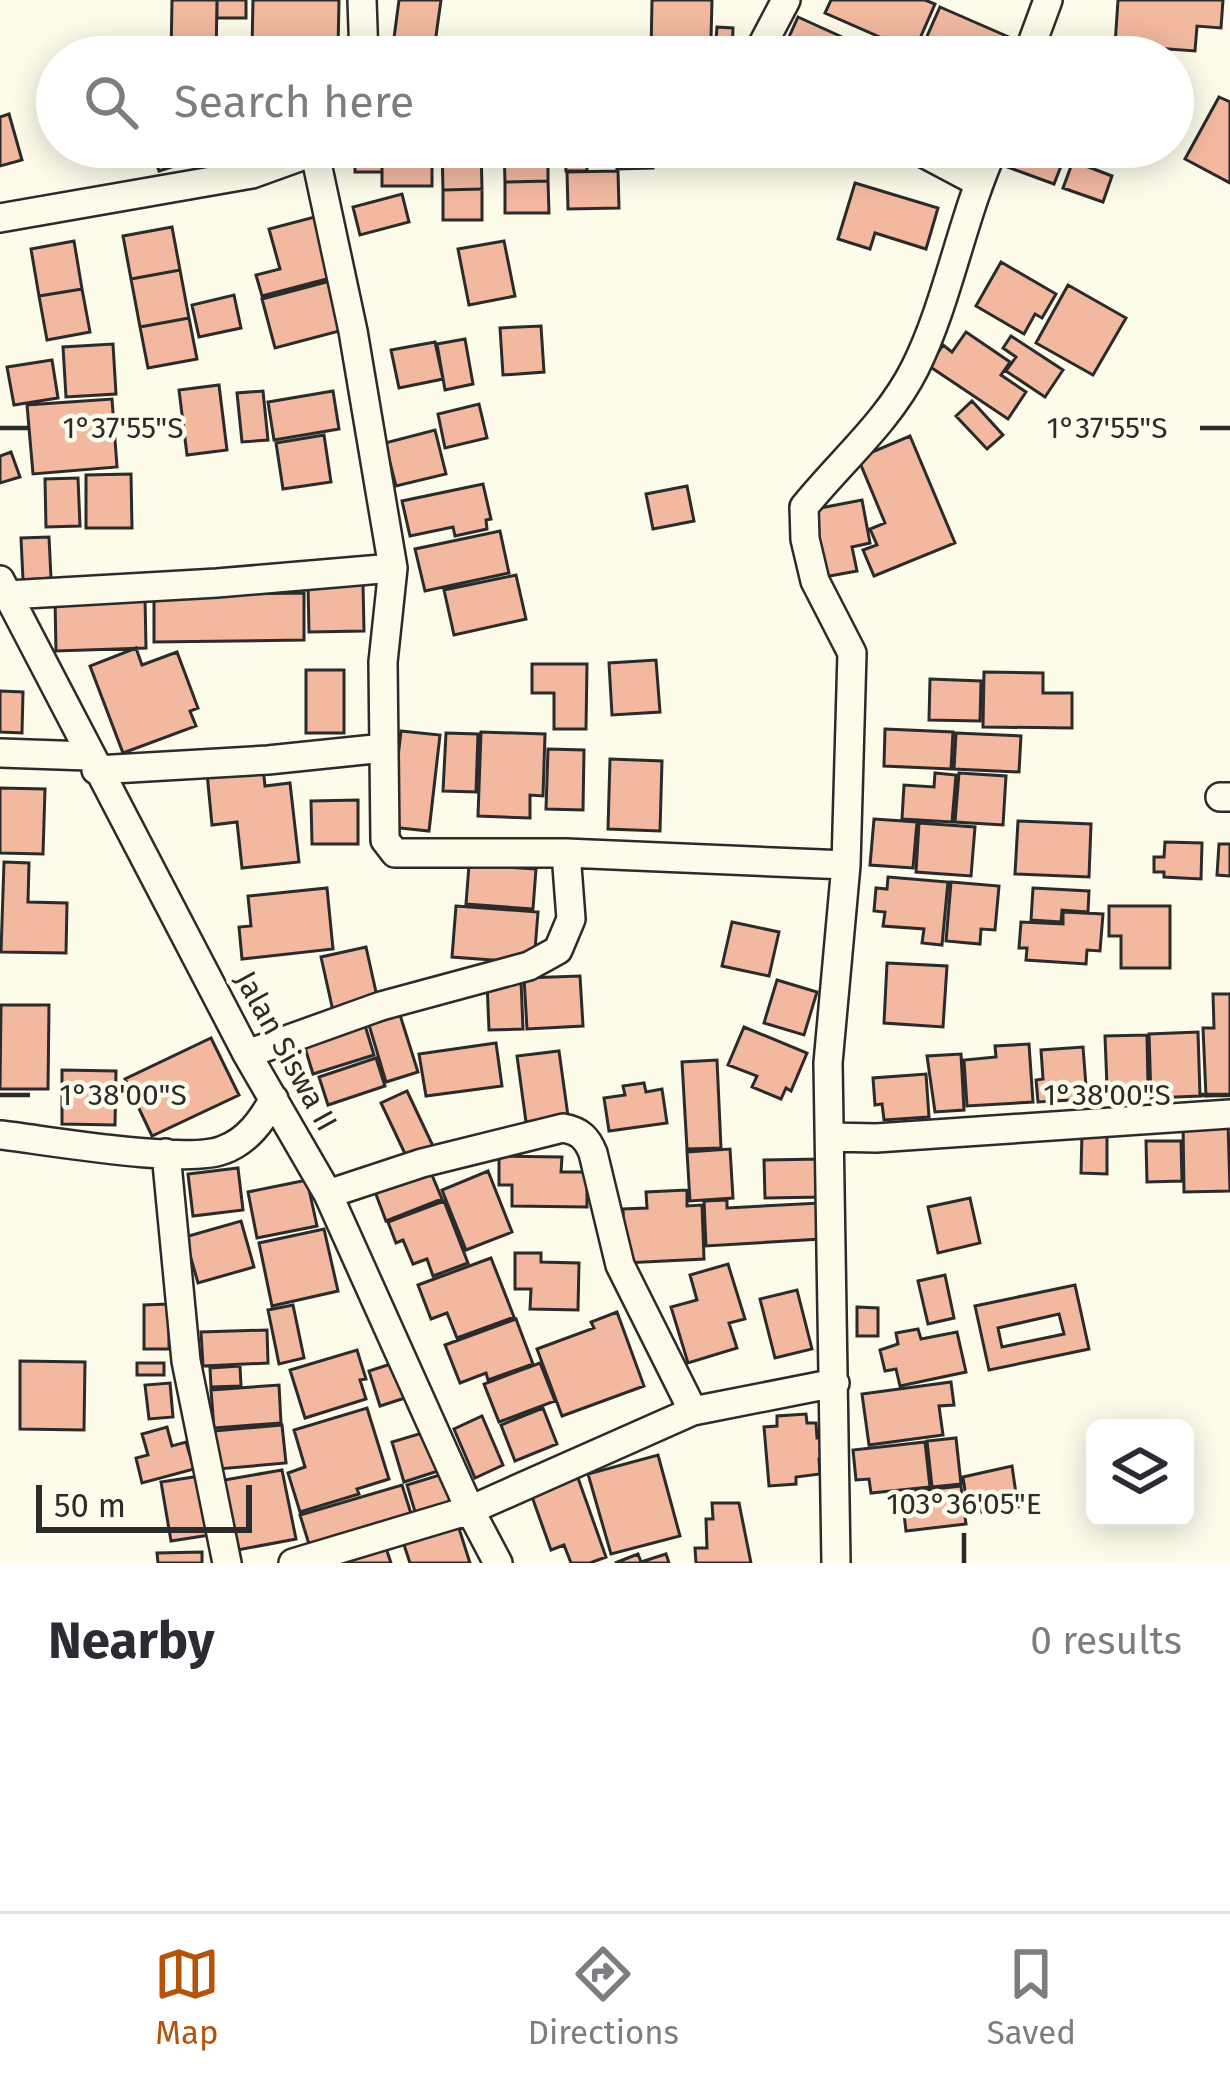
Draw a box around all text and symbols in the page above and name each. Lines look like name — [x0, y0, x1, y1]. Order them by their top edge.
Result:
search box — [36, 36, 1194, 168]
icon: search — [78, 69, 144, 135]
text: Search here — [174, 75, 414, 129]
text: 1°37'55"S — [63, 410, 184, 446]
text: 1°37'55"S — [1047, 410, 1168, 446]
street label: Jalan Siswa II — [227, 965, 345, 1137]
text: 1°38'00"S — [59, 1077, 187, 1113]
text: 1°38'00"S — [1043, 1077, 1171, 1113]
map controls — [1086, 1419, 1194, 1527]
button: layers — [1086, 1419, 1194, 1527]
scale bar — [36, 1479, 252, 1532]
text: 50 m — [54, 1486, 126, 1526]
text: 103°36'05"E — [886, 1486, 1042, 1522]
text: Nearby — [48, 1610, 214, 1672]
text: 0 results — [1030, 1618, 1182, 1664]
tab: Map — [154, 1941, 220, 2053]
tab: Directions — [528, 1941, 679, 2053]
tab: Saved — [987, 1941, 1076, 2053]

